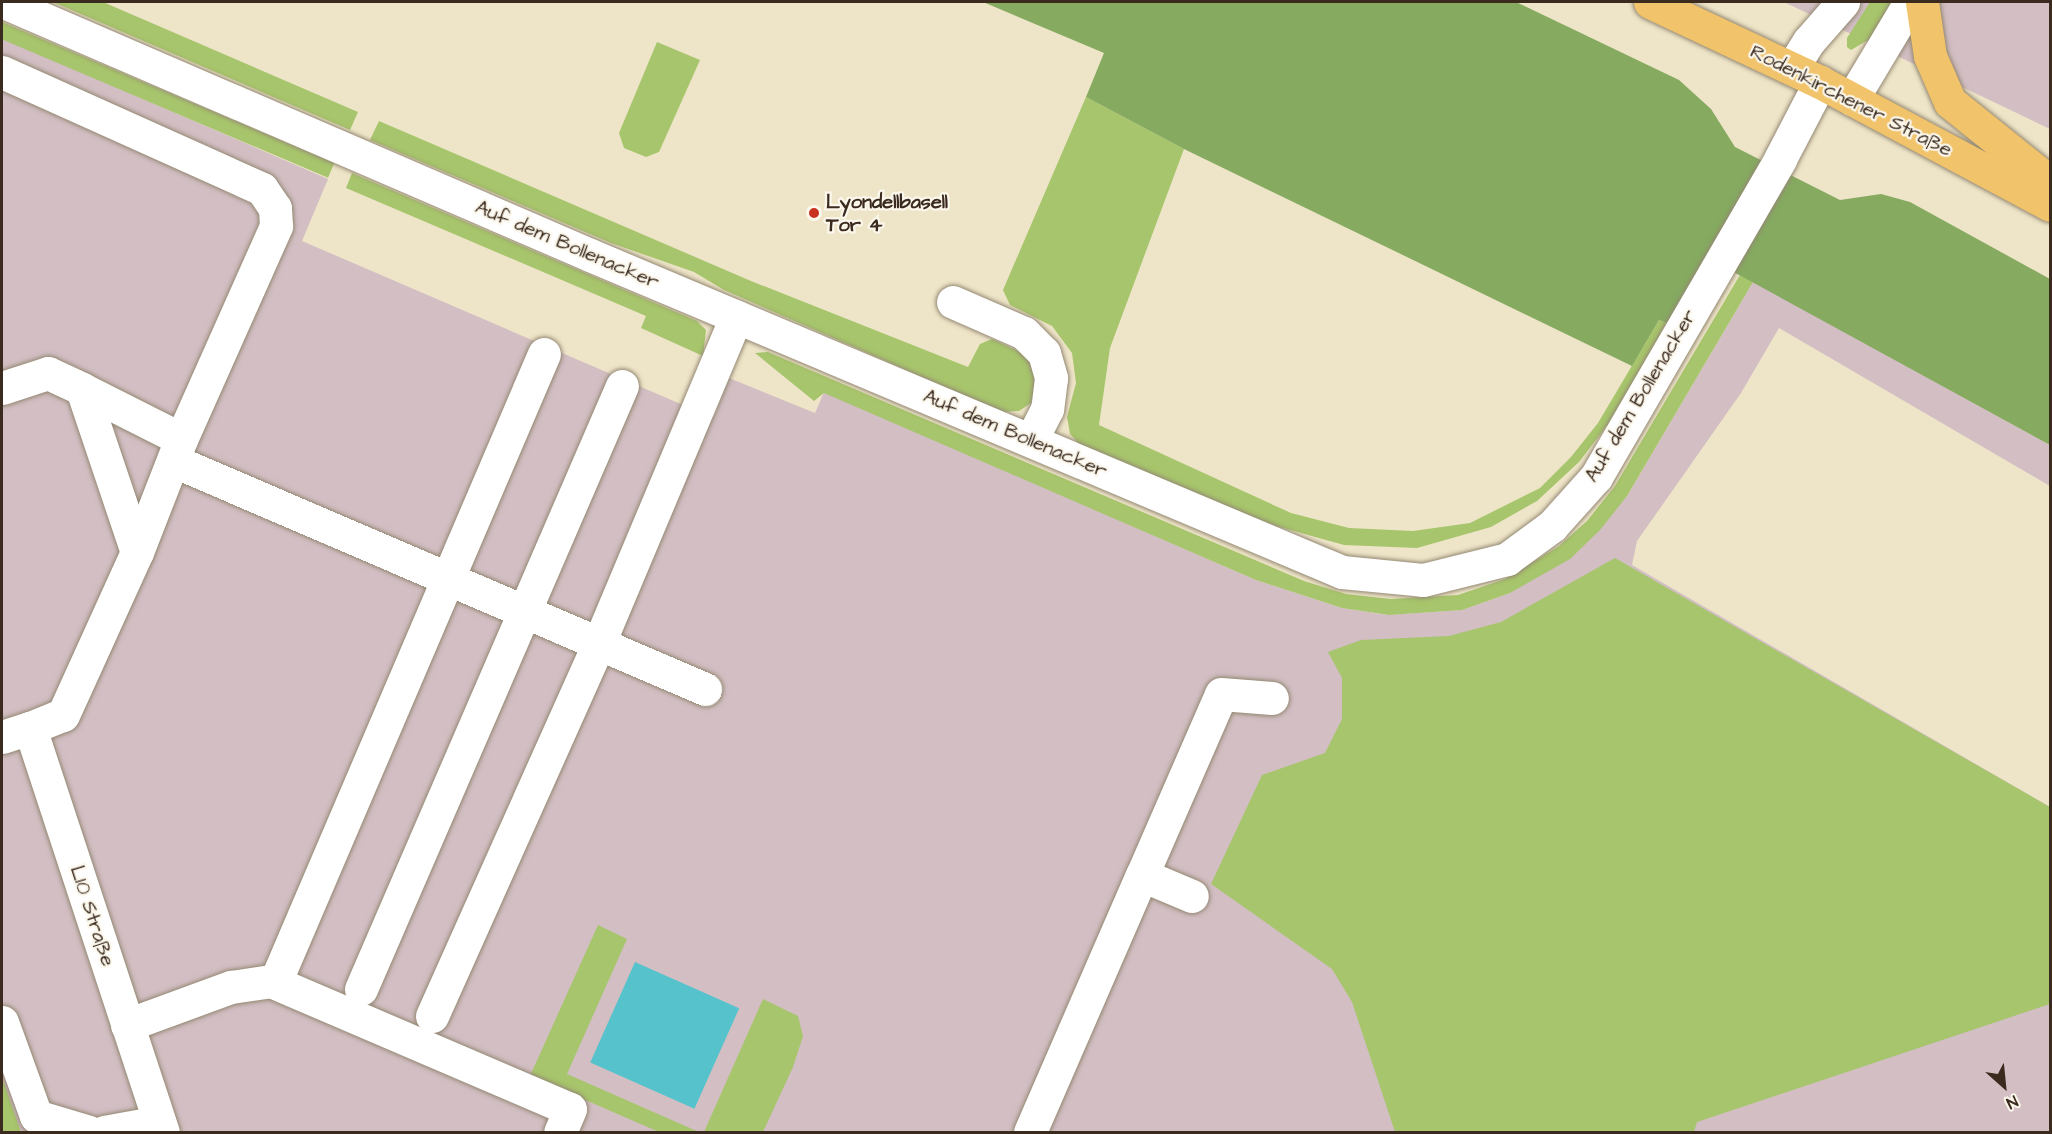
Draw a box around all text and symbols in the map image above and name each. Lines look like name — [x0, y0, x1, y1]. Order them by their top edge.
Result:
street label: Rodenkirchener Straße — [1746, 40, 1956, 162]
place label: Lyondellbasell Tor 4 — [826, 190, 948, 237]
street label: Auf dem Bollenacker — [472, 195, 662, 295]
marker: Lyondellbasell Tor 4 — [807, 206, 821, 220]
street label: Auf dem Bollenacker — [1580, 305, 1702, 487]
street label: Auf dem Bollenacker — [920, 384, 1110, 484]
street label: L10 Straße — [64, 863, 120, 969]
north arrow — [1974, 1056, 2034, 1116]
text: N — [2003, 1090, 2022, 1114]

